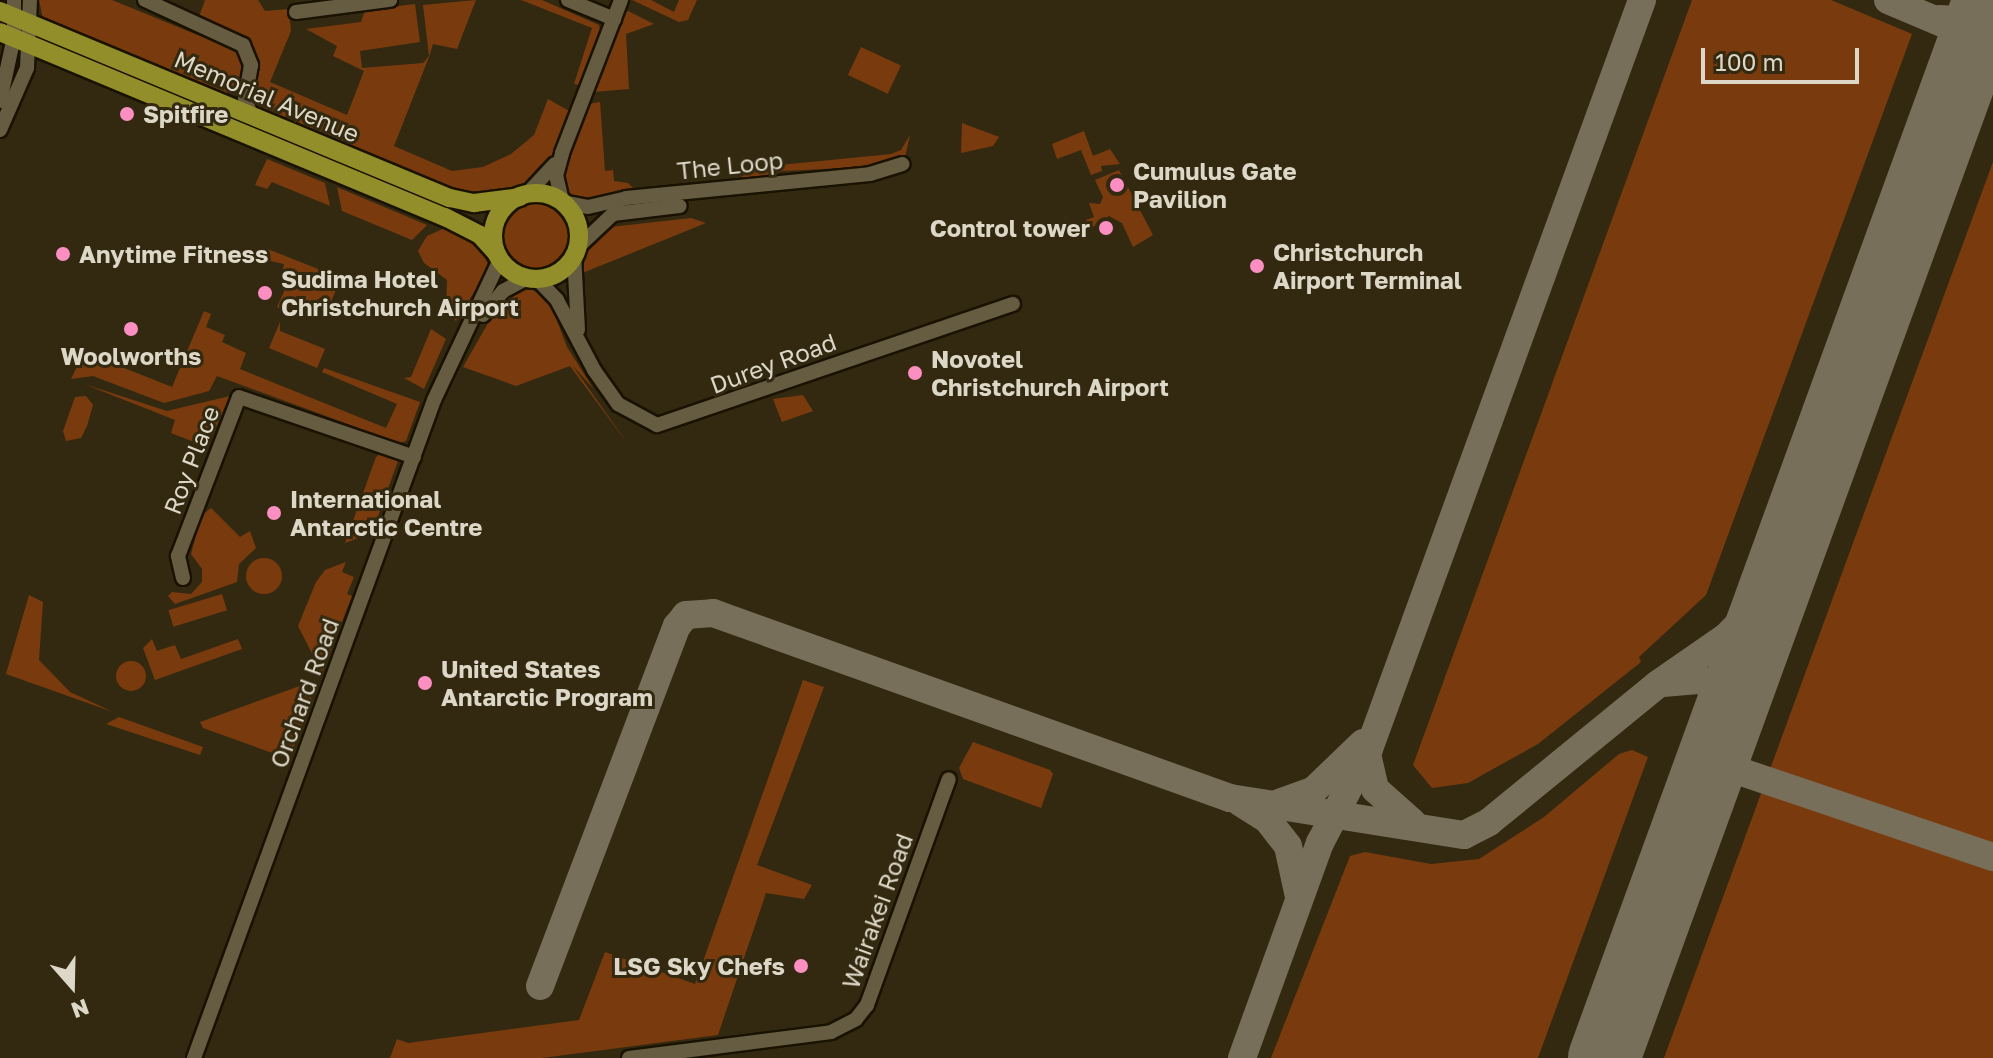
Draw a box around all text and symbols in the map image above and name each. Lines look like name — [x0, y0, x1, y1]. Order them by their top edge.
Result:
scale bar — [1705, 32, 1863, 82]
street label: Memorial Avenue — [170, 44, 364, 148]
text: 100 m — [1715, 47, 1784, 76]
place label: Spitfire — [143, 100, 229, 128]
marker: Spitfire — [118, 105, 136, 123]
street label: The Loop — [676, 145, 784, 185]
place label: Cumulus Gate Pavilion — [1133, 157, 1297, 213]
marker: Cumulus Gate Pavilion — [1108, 176, 1126, 194]
place label: Control tower — [930, 214, 1090, 242]
marker: Control tower — [1097, 219, 1115, 237]
place label: Christchurch Airport Terminal — [1273, 238, 1462, 294]
place label: Anytime Fitness — [79, 240, 268, 268]
marker: Anytime Fitness — [54, 245, 72, 263]
marker: Christchurch Airport Terminal — [1248, 257, 1266, 275]
place label: Sudima Hotel Christchurch Airport — [281, 265, 519, 321]
marker: Sudima Hotel Christchurch Airport — [256, 284, 274, 302]
marker: Woolworths — [122, 320, 140, 338]
street label: Durey Road — [706, 327, 840, 399]
place label: Woolworths — [61, 342, 201, 370]
place label: Novotel Christchurch Airport — [931, 345, 1169, 401]
marker: Novotel Christchurch Airport — [906, 364, 924, 382]
street label: Roy Place — [157, 402, 225, 518]
place label: International Antarctic Centre — [290, 485, 482, 541]
marker: International Antarctic Centre — [265, 504, 283, 522]
street label: Orchard Road — [264, 614, 344, 772]
place label: United States Antarctic Program — [441, 655, 653, 711]
marker: United States Antarctic Program — [416, 674, 434, 692]
street label: Wairakei Road — [836, 829, 918, 993]
north arrow — [32, 946, 112, 1026]
place label: LSG Sky Chefs — [613, 952, 785, 980]
marker: LSG Sky Chefs — [792, 957, 810, 975]
text: N — [68, 993, 93, 1025]

